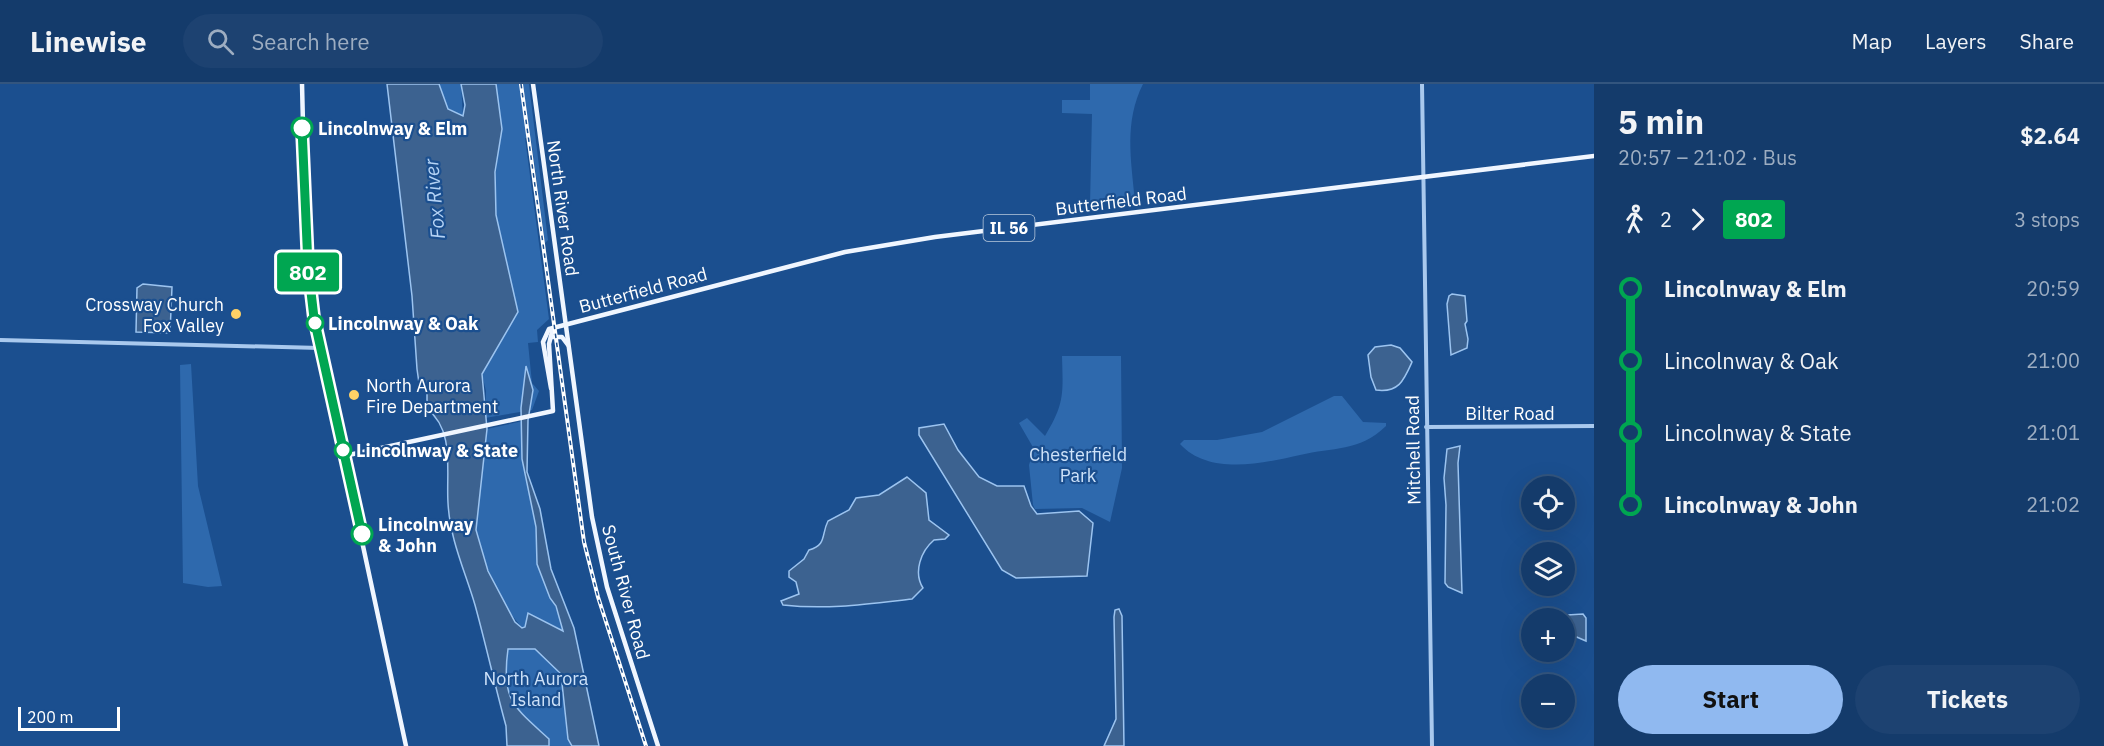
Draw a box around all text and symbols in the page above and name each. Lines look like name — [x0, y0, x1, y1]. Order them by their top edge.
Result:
search box — [183, 14, 603, 68]
text: Linewise — [30, 23, 147, 60]
icon: search — [204, 25, 237, 58]
text: Search here — [252, 27, 370, 56]
text: Map — [1852, 27, 1892, 55]
text: Layers — [1925, 27, 1987, 55]
text: Share — [2020, 27, 2074, 55]
text: 5 min — [1618, 100, 1704, 143]
marker: Lincolnway & Elm — [291, 117, 313, 139]
place label: Lincolnway & Elm — [318, 117, 467, 140]
text: $2.64 — [2020, 121, 2080, 150]
street label: North River Road — [542, 139, 584, 277]
text: 20:57 – 21:02 · Bus — [1618, 144, 1797, 171]
water label: Fox River — [417, 157, 451, 240]
street label: Butterfield Road — [1054, 182, 1188, 220]
icon: walk — [1618, 203, 1651, 236]
icon: forward — [1681, 203, 1714, 236]
text: 802 — [1735, 205, 1773, 233]
text: 2 — [1660, 206, 1672, 233]
text: 3 stops — [2014, 206, 2080, 233]
road number: IL 56 — [984, 215, 1034, 241]
line badge: 802 — [274, 252, 342, 291]
text: 802 — [289, 258, 327, 286]
street label: Butterfield Road — [576, 262, 710, 318]
text: Lincolnway & Elm — [1664, 274, 1847, 303]
text: 20:59 — [2026, 275, 2080, 302]
place label: Crossway Church Fox Valley — [85, 293, 224, 337]
marker: Crossway Church Fox Valley — [229, 307, 243, 321]
place label: Lincolnway & Oak — [328, 312, 479, 335]
marker: Lincolnway & Oak — [306, 314, 324, 332]
text: Lincolnway & Oak — [1664, 346, 1839, 375]
text: 21:00 — [2026, 347, 2080, 374]
place label: North Aurora Fire Department — [366, 374, 498, 418]
marker: North Aurora Fire Department — [347, 388, 361, 402]
street label: Mitchell Road — [1401, 395, 1425, 505]
street label: Bilter Road — [1465, 402, 1555, 425]
text: Lincolnway & State — [1664, 418, 1852, 447]
text: 21:01 — [2026, 419, 2080, 446]
place label: Lincolnway & State — [356, 439, 518, 462]
marker: Lincolnway & State — [334, 441, 352, 459]
park label: Chesterfield Park — [1029, 443, 1127, 487]
map controls — [1521, 476, 1575, 728]
button: locate — [1521, 476, 1575, 530]
text: Lincolnway & John — [1664, 490, 1858, 519]
text: 21:02 — [2026, 491, 2080, 518]
place label: Lincolnway & John — [378, 513, 474, 557]
street label: South River Road — [597, 522, 655, 662]
marker: Lincolnway & John — [351, 523, 373, 545]
button: layers — [1521, 542, 1575, 596]
button: + — [1521, 608, 1575, 662]
button: Start — [1618, 665, 1843, 734]
button: Tickets — [1855, 665, 2080, 734]
park label: North Aurora Island — [484, 667, 589, 711]
button: − — [1521, 674, 1575, 728]
scale bar — [18, 704, 120, 732]
text: 200 m — [27, 707, 74, 727]

